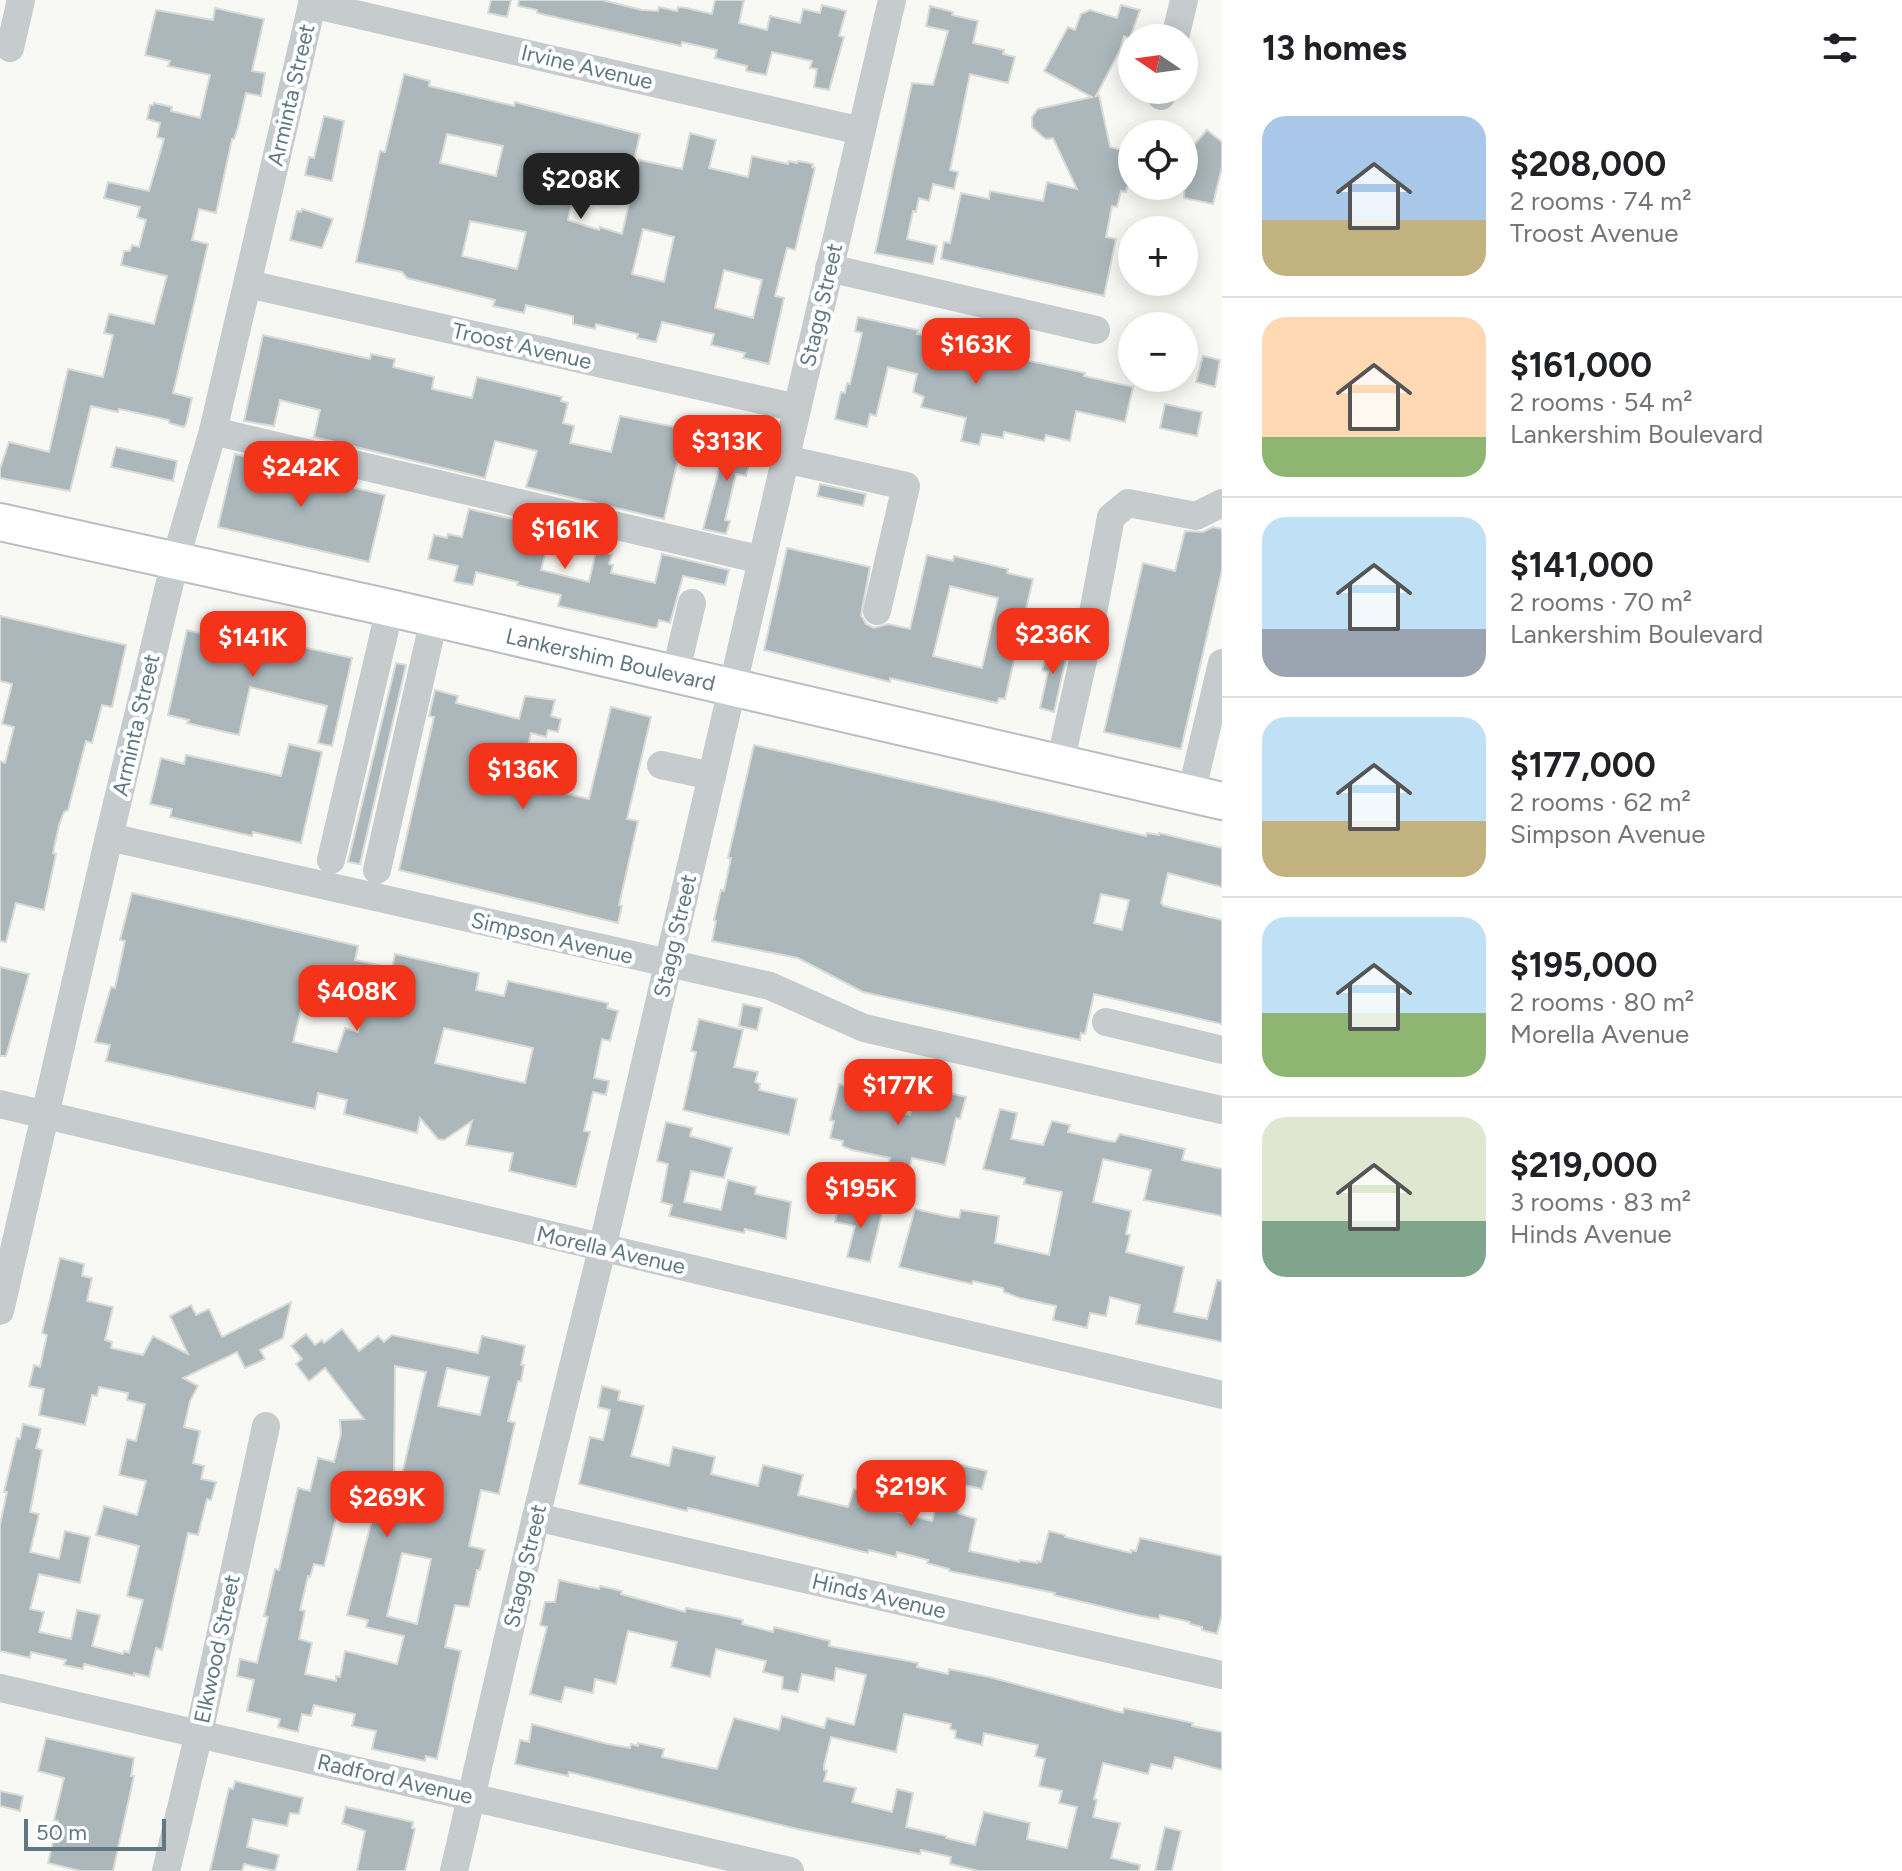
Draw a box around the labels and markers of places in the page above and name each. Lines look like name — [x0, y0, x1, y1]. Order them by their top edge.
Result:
pin: $208K — [525, 153, 637, 221]
pin: $163K — [920, 318, 1032, 386]
pin: $313K — [671, 415, 783, 483]
pin: $242K — [245, 441, 357, 509]
pin: $161K — [509, 503, 621, 571]
pin: $236K — [997, 608, 1109, 676]
pin: $141K — [197, 611, 309, 679]
pin: $136K — [467, 743, 579, 811]
pin: $408K — [301, 965, 413, 1033]
pin: $177K — [842, 1059, 954, 1127]
pin: $195K — [805, 1162, 917, 1230]
pin: $219K — [855, 1460, 967, 1528]
pin: $269K — [331, 1471, 443, 1539]

